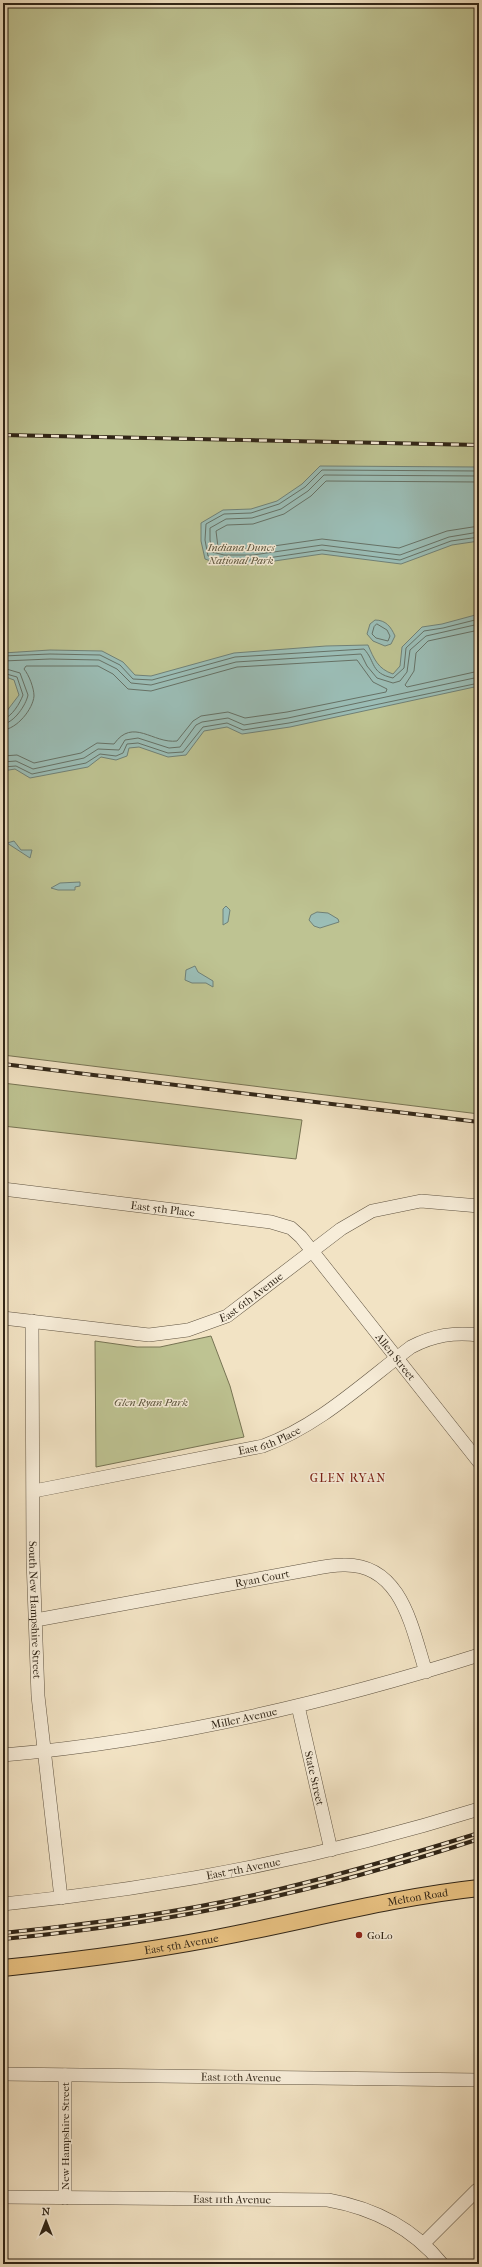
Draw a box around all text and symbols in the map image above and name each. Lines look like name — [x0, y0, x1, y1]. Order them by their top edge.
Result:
park label: Indiana Dunes National Park — [206, 541, 275, 567]
street label: East 5th Place — [130, 1199, 196, 1220]
street label: East 6th Avenue — [218, 1269, 286, 1325]
street label: Allen Street — [372, 1330, 418, 1383]
park label: Glen Ryan Park — [114, 1396, 188, 1409]
street label: East 6th Place — [237, 1423, 304, 1458]
district label: GLEN RYAN — [310, 1471, 386, 1485]
street label: South New Hampshire Street — [26, 1541, 43, 1679]
street label: Ryan Court — [234, 1567, 291, 1590]
street label: Miller Avenue — [210, 1705, 279, 1732]
street label: State Street — [302, 1750, 327, 1807]
street label: East 7th Avenue — [205, 1855, 282, 1882]
street label: Melton Road — [386, 1886, 450, 1909]
place label: GoLo — [367, 1929, 393, 1942]
marker: GoLo — [354, 1930, 364, 1940]
street label: East 5th Avenue — [143, 1932, 220, 1957]
street label: East 10th Avenue — [201, 2070, 282, 2085]
street label: New Hampshire Street — [59, 2082, 72, 2190]
street label: East 11th Avenue — [193, 2193, 272, 2206]
north arrow — [26, 2201, 66, 2241]
text: N — [42, 2205, 51, 2218]

